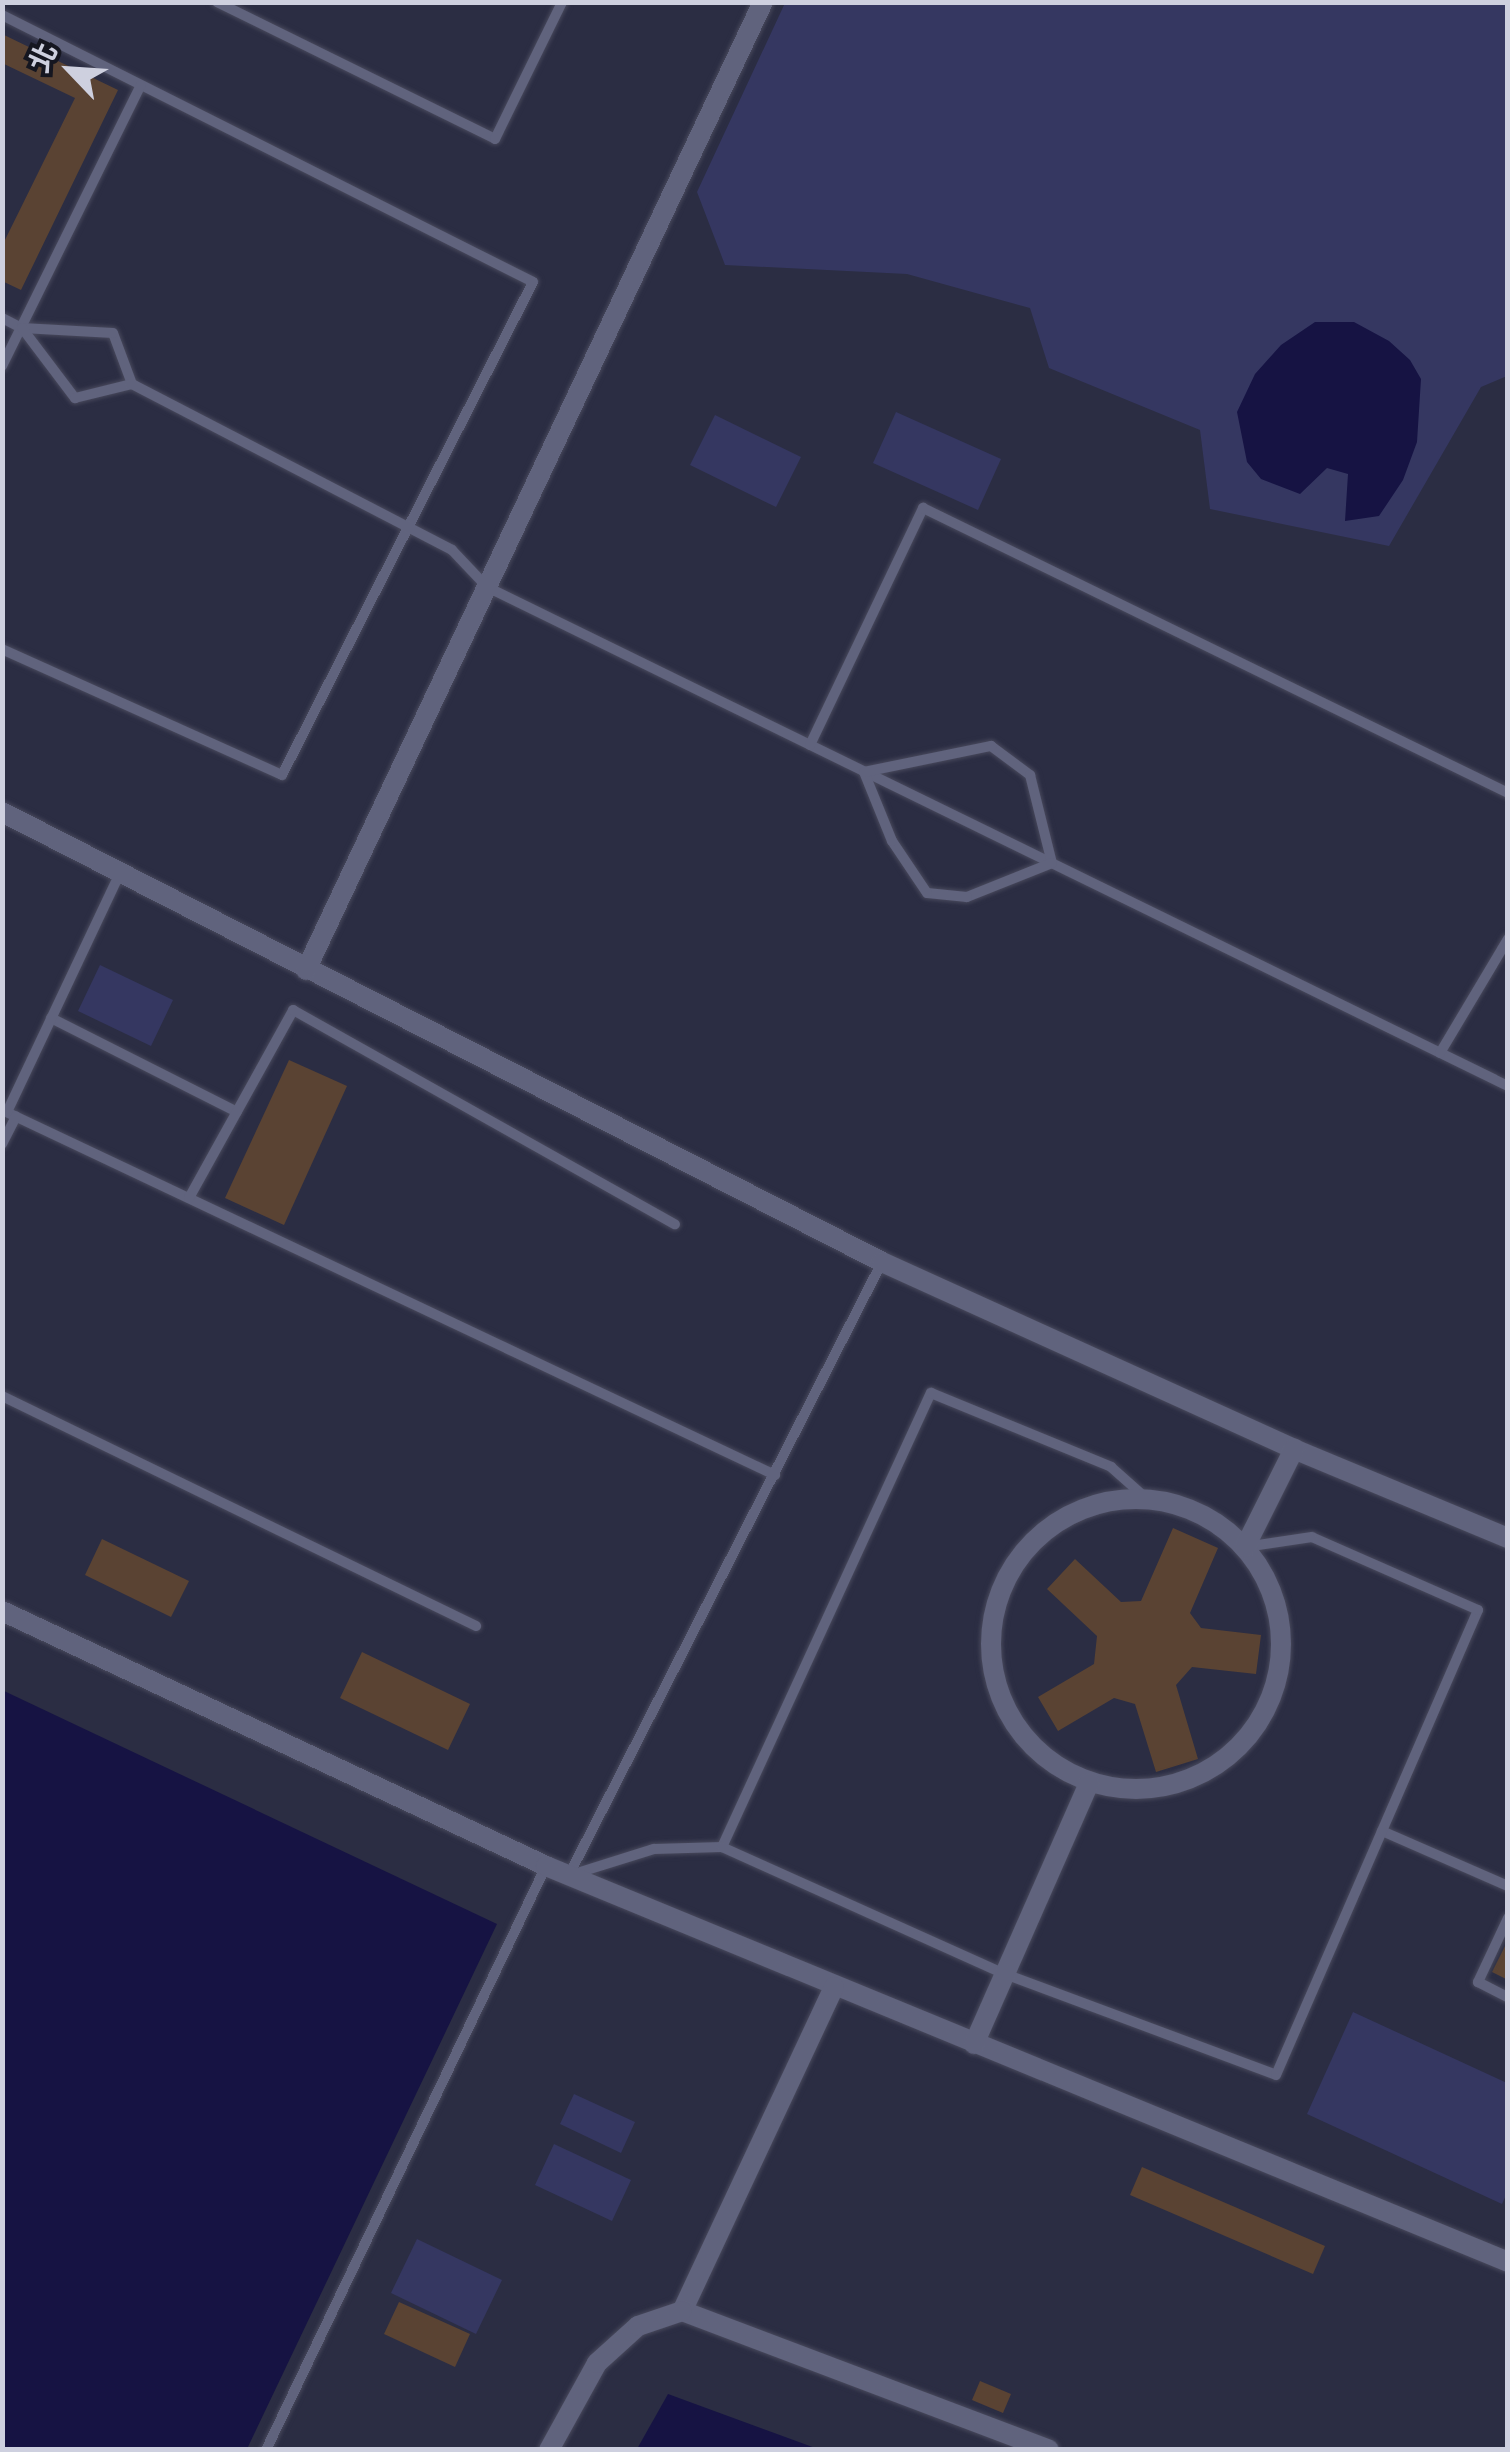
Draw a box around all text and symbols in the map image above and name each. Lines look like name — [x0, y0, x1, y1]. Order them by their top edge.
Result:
north arrow — [20, 20, 120, 120]
text: 北 — [21, 37, 65, 78]

